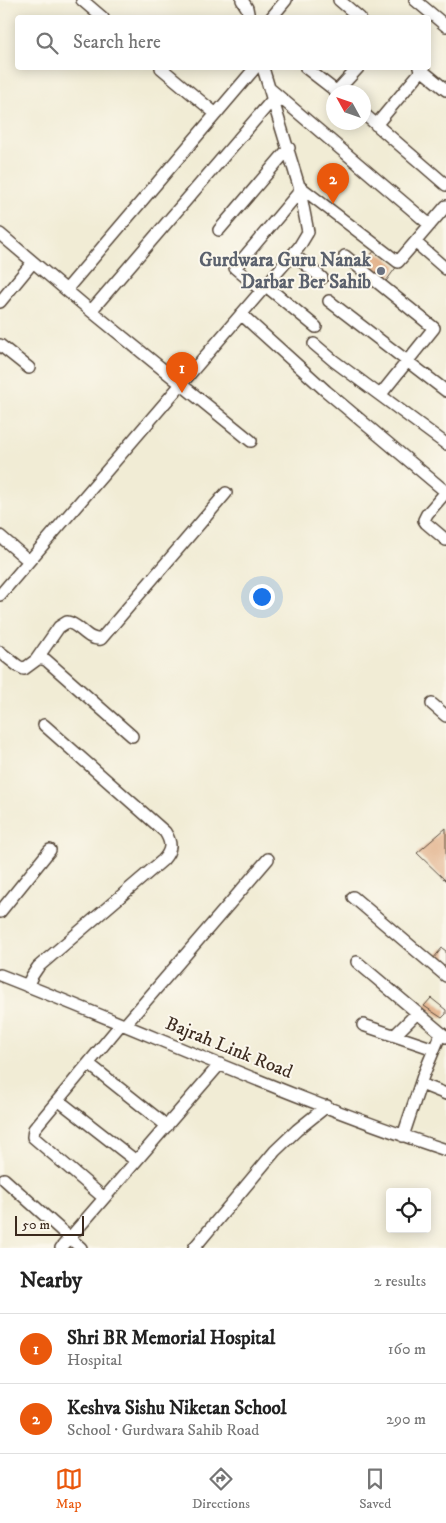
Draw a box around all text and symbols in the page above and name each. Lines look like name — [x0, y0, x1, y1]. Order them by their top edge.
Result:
search box — [15, 15, 431, 70]
icon: search — [33, 29, 61, 57]
text: Search here — [73, 31, 161, 54]
north arrow — [326, 85, 371, 130]
pin: 2 — [317, 163, 349, 204]
place label: Gurdwara Guru Nanak Darbar Ber Sahib — [199, 249, 372, 294]
marker: Gurdwara Guru Nanak Darbar Ber Sahib — [375, 265, 387, 277]
pin: 1 — [166, 352, 198, 393]
your location — [249, 584, 275, 610]
street label: Bajrah Link Road — [162, 1012, 296, 1084]
map controls — [386, 1188, 431, 1233]
button: locate — [386, 1188, 431, 1233]
scale bar — [15, 1213, 84, 1236]
text: 50 m — [22, 1216, 50, 1234]
text: Nearby — [20, 1268, 82, 1294]
text: 2 results — [374, 1271, 426, 1291]
text: Shri BR Memorial Hospital — [67, 1327, 275, 1350]
text: 1 — [33, 1339, 39, 1359]
text: 160 m — [388, 1339, 426, 1359]
text: Hospital — [67, 1350, 122, 1370]
text: Keshva Sishu Niketan School — [67, 1397, 286, 1420]
text: 2 — [32, 1409, 40, 1429]
text: 290 m — [386, 1409, 426, 1429]
text: School · Gurdwara Sahib Road — [67, 1420, 259, 1440]
tab: Map — [55, 1465, 83, 1513]
tab: Directions — [192, 1465, 250, 1513]
tab: Saved — [359, 1465, 391, 1513]

